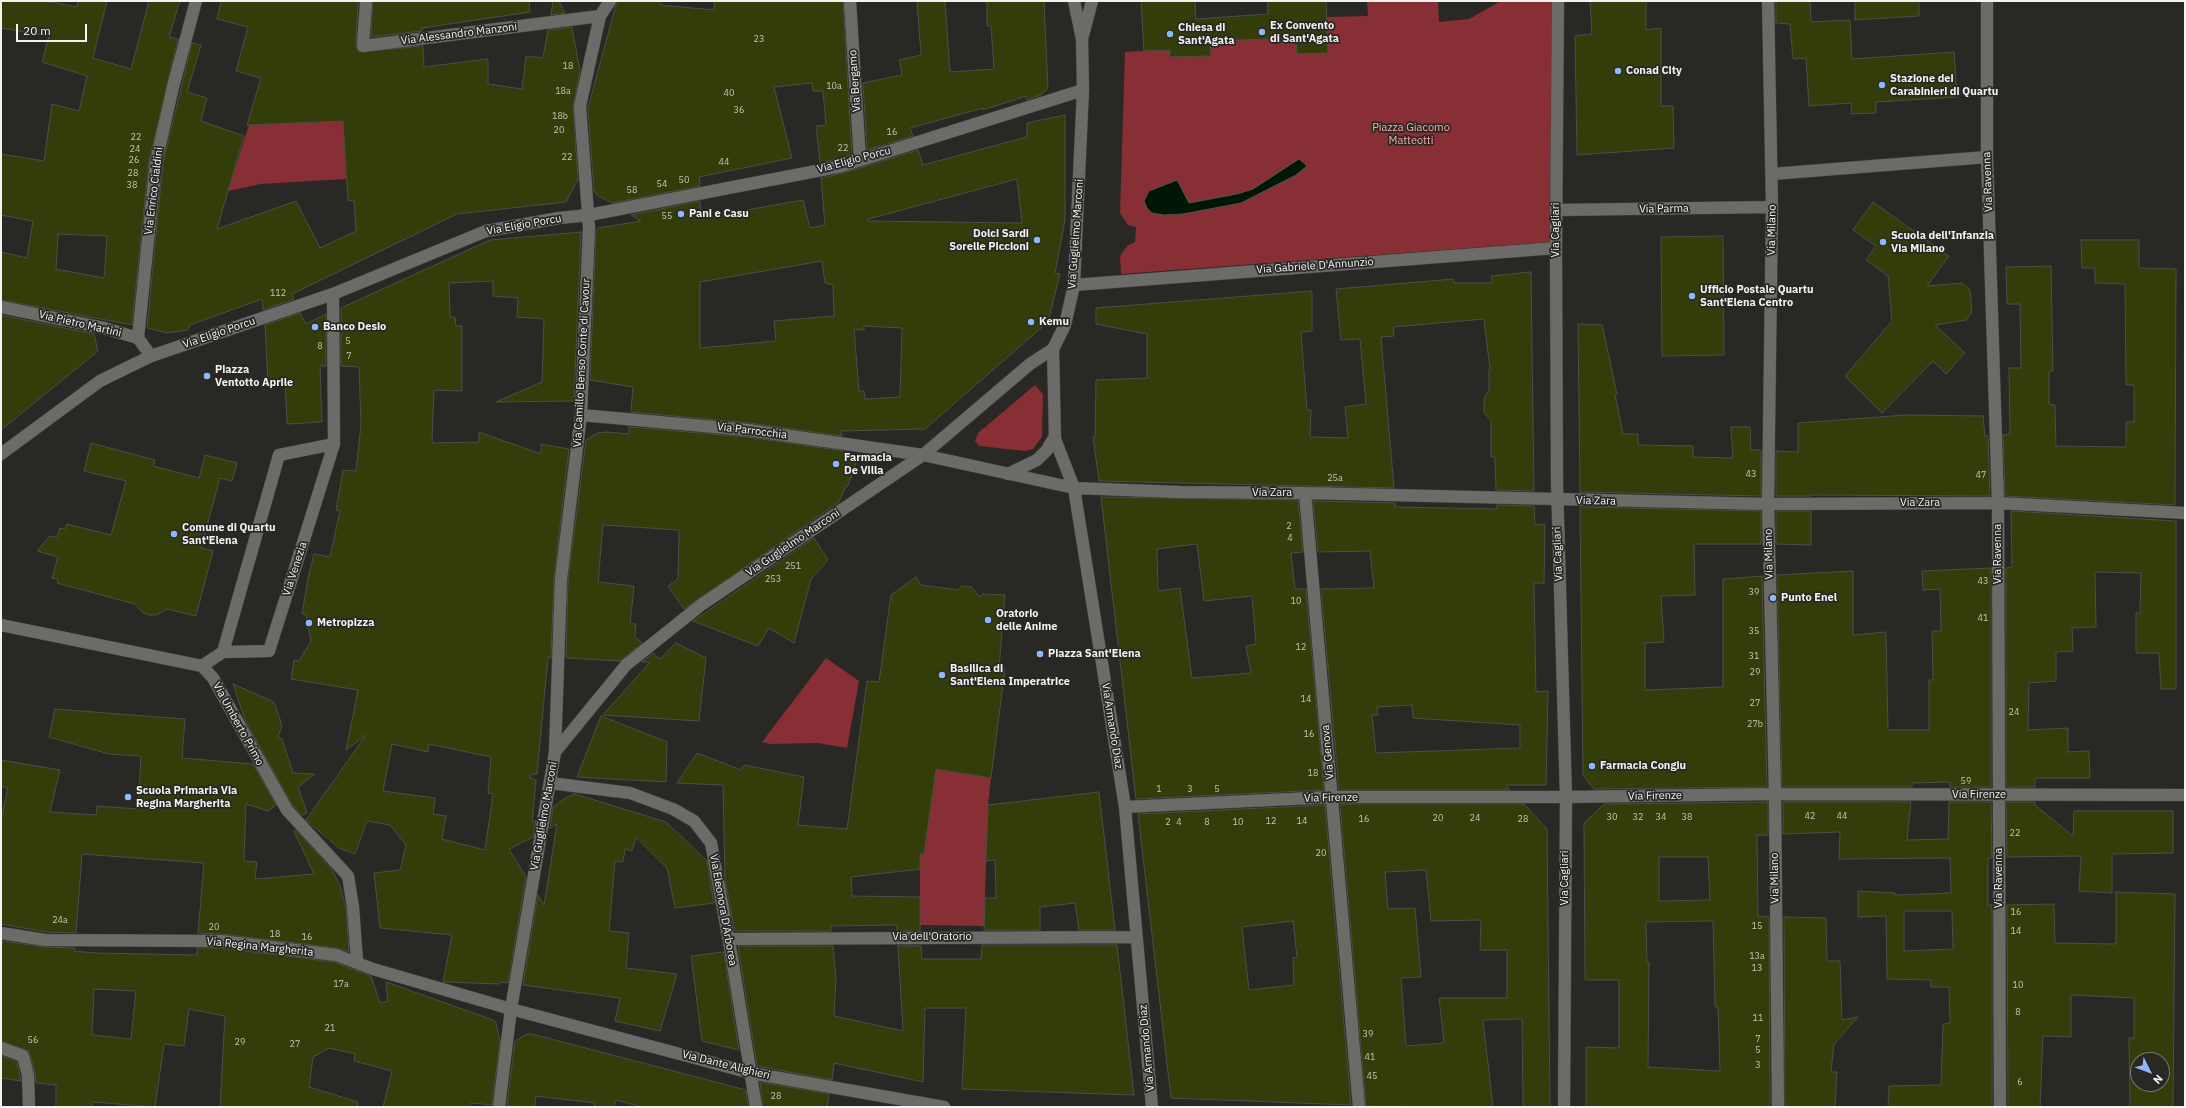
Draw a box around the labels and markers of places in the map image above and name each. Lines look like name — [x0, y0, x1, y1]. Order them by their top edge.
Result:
place label: Ex Convento di Sant'Agata — [1270, 19, 1339, 45]
place label: Chiesa di Sant'Agata — [1178, 21, 1235, 47]
marker: Ex Convento di Sant'Agata — [1257, 27, 1267, 37]
marker: Chiesa di Sant'Agata — [1165, 29, 1175, 39]
place label: Conad City — [1626, 64, 1682, 78]
marker: Conad City — [1613, 66, 1623, 76]
place label: Stazione dei Carabinieri di Quartu — [1890, 72, 1998, 98]
marker: Stazione dei Carabinieri di Quartu — [1877, 80, 1887, 90]
place label: Pani e Casu — [689, 207, 749, 221]
marker: Pani e Casu — [676, 209, 686, 219]
place label: Dolci Sardi Sorelle Piccioni — [949, 227, 1029, 253]
place label: Scuola dell'Infanzia Via Milano — [1891, 229, 1994, 255]
marker: Dolci Sardi Sorelle Piccioni — [1032, 235, 1042, 245]
marker: Scuola dell'Infanzia Via Milano — [1878, 237, 1888, 247]
place label: Ufficio Postale Quartu Sant'Elena Centro — [1700, 283, 1814, 309]
marker: Ufficio Postale Quartu Sant'Elena Centro — [1687, 291, 1697, 301]
place label: Kemu — [1039, 315, 1069, 329]
marker: Kemu — [1026, 317, 1036, 327]
place label: Banco Desio — [323, 320, 386, 334]
marker: Banco Desio — [310, 322, 320, 332]
place label: Piazza Ventotto Aprile — [215, 363, 293, 389]
marker: Piazza Ventotto Aprile — [202, 371, 212, 381]
place label: Farmacia De Villa — [844, 451, 892, 477]
marker: Farmacia De Villa — [831, 459, 841, 469]
place label: Comune di Quartu Sant'Elena — [182, 521, 275, 547]
marker: Comune di Quartu Sant'Elena — [169, 529, 179, 539]
place label: Punto Enel — [1781, 591, 1837, 605]
marker: Punto Enel — [1768, 593, 1778, 603]
place label: Oratorio delle Anime — [996, 607, 1057, 633]
marker: Oratorio delle Anime — [983, 615, 993, 625]
place label: Metropizza — [317, 616, 374, 630]
marker: Metropizza — [304, 618, 314, 628]
place label: Piazza Sant'Elena — [1048, 647, 1141, 661]
marker: Piazza Sant'Elena — [1035, 649, 1045, 659]
place label: Basilica di Sant'Elena Imperatrice — [950, 662, 1070, 688]
marker: Basilica di Sant'Elena Imperatrice — [937, 670, 947, 680]
place label: Farmacia Congiu — [1600, 759, 1686, 773]
marker: Farmacia Congiu — [1587, 761, 1597, 771]
place label: Scuola Primaria Via Regina Margherita — [136, 784, 237, 810]
marker: Scuola Primaria Via Regina Margherita — [123, 792, 133, 802]

